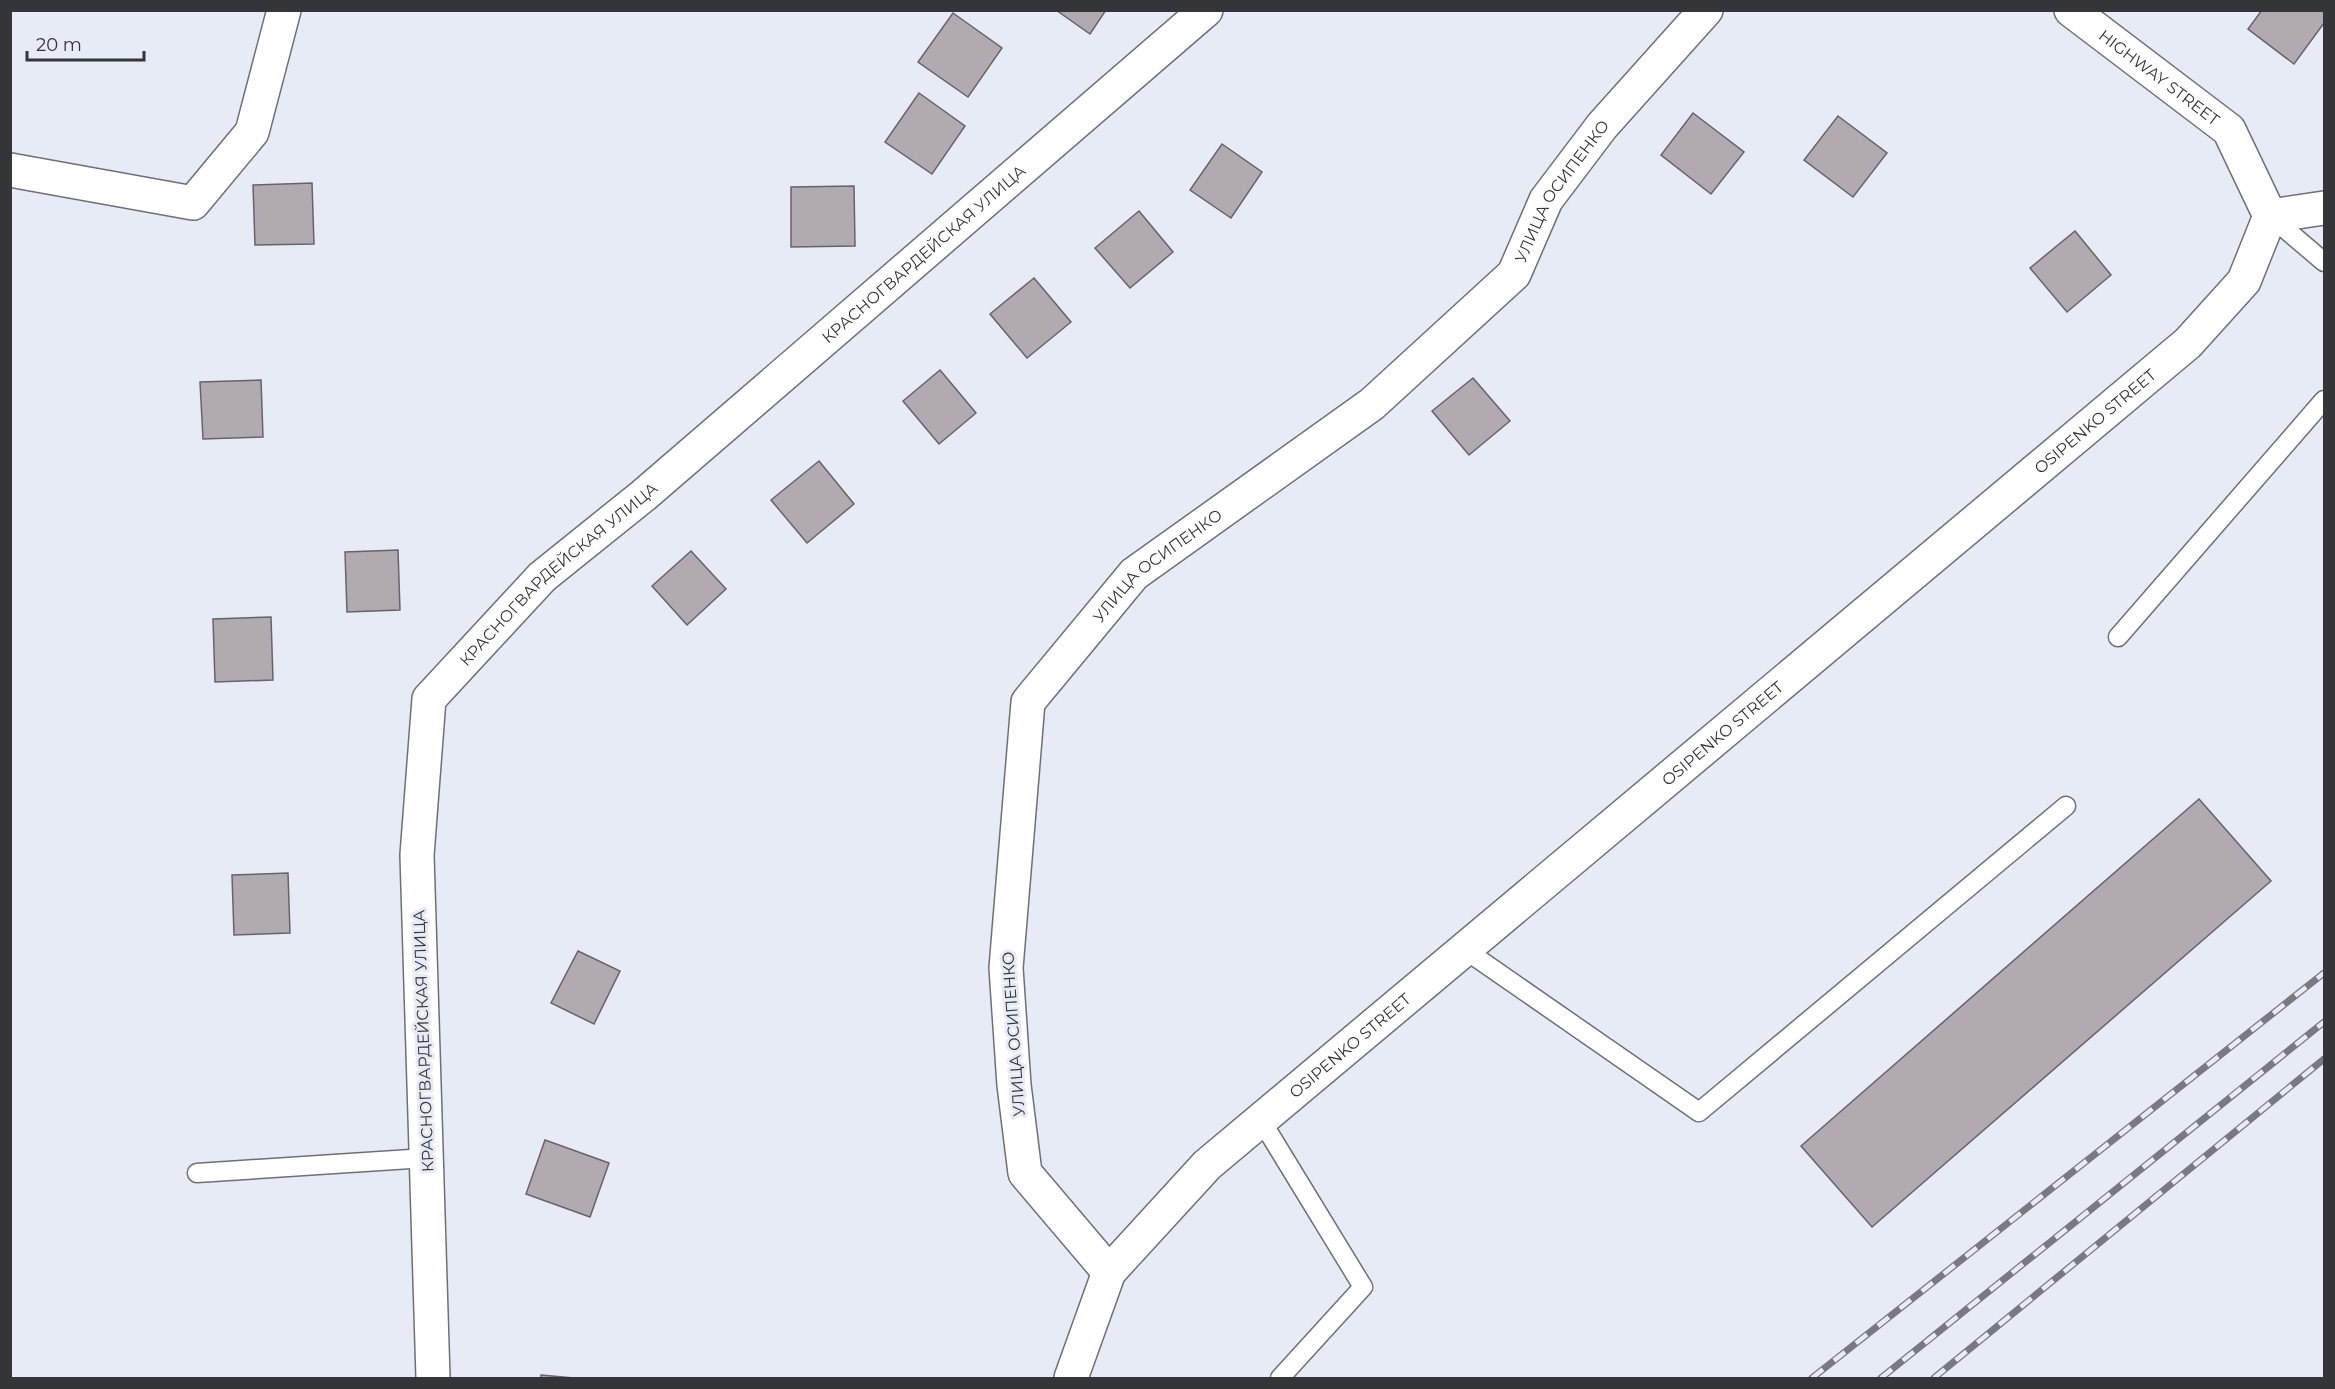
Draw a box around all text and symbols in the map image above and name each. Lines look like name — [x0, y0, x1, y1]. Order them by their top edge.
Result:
scale bar — [27, 24, 144, 62]
street label: HIGHWAY STREET — [2095, 26, 2224, 130]
text: 20 m — [36, 34, 82, 56]
street label: УЛИЦА ОСИПЕНКО — [1511, 116, 1613, 266]
street label: КРАСНОГВАРДЕЙСКАЯ УЛИЦА — [818, 161, 1029, 347]
street label: OSIPENKO STREET — [2031, 365, 2160, 478]
street label: КРАСНОГВАРДЕЙСКАЯ УЛИЦА — [456, 479, 662, 670]
street label: УЛИЦА ОСИПЕНКО — [1089, 505, 1226, 626]
street label: OSIPENKO STREET — [1658, 677, 1788, 790]
street label: КРАСНОГВАРДЕЙСКАЯ УЛИЦА — [409, 909, 438, 1173]
street label: УЛИЦА ОСИПЕНКО — [998, 951, 1029, 1117]
street label: OSIPENKO STREET — [1286, 989, 1415, 1102]

